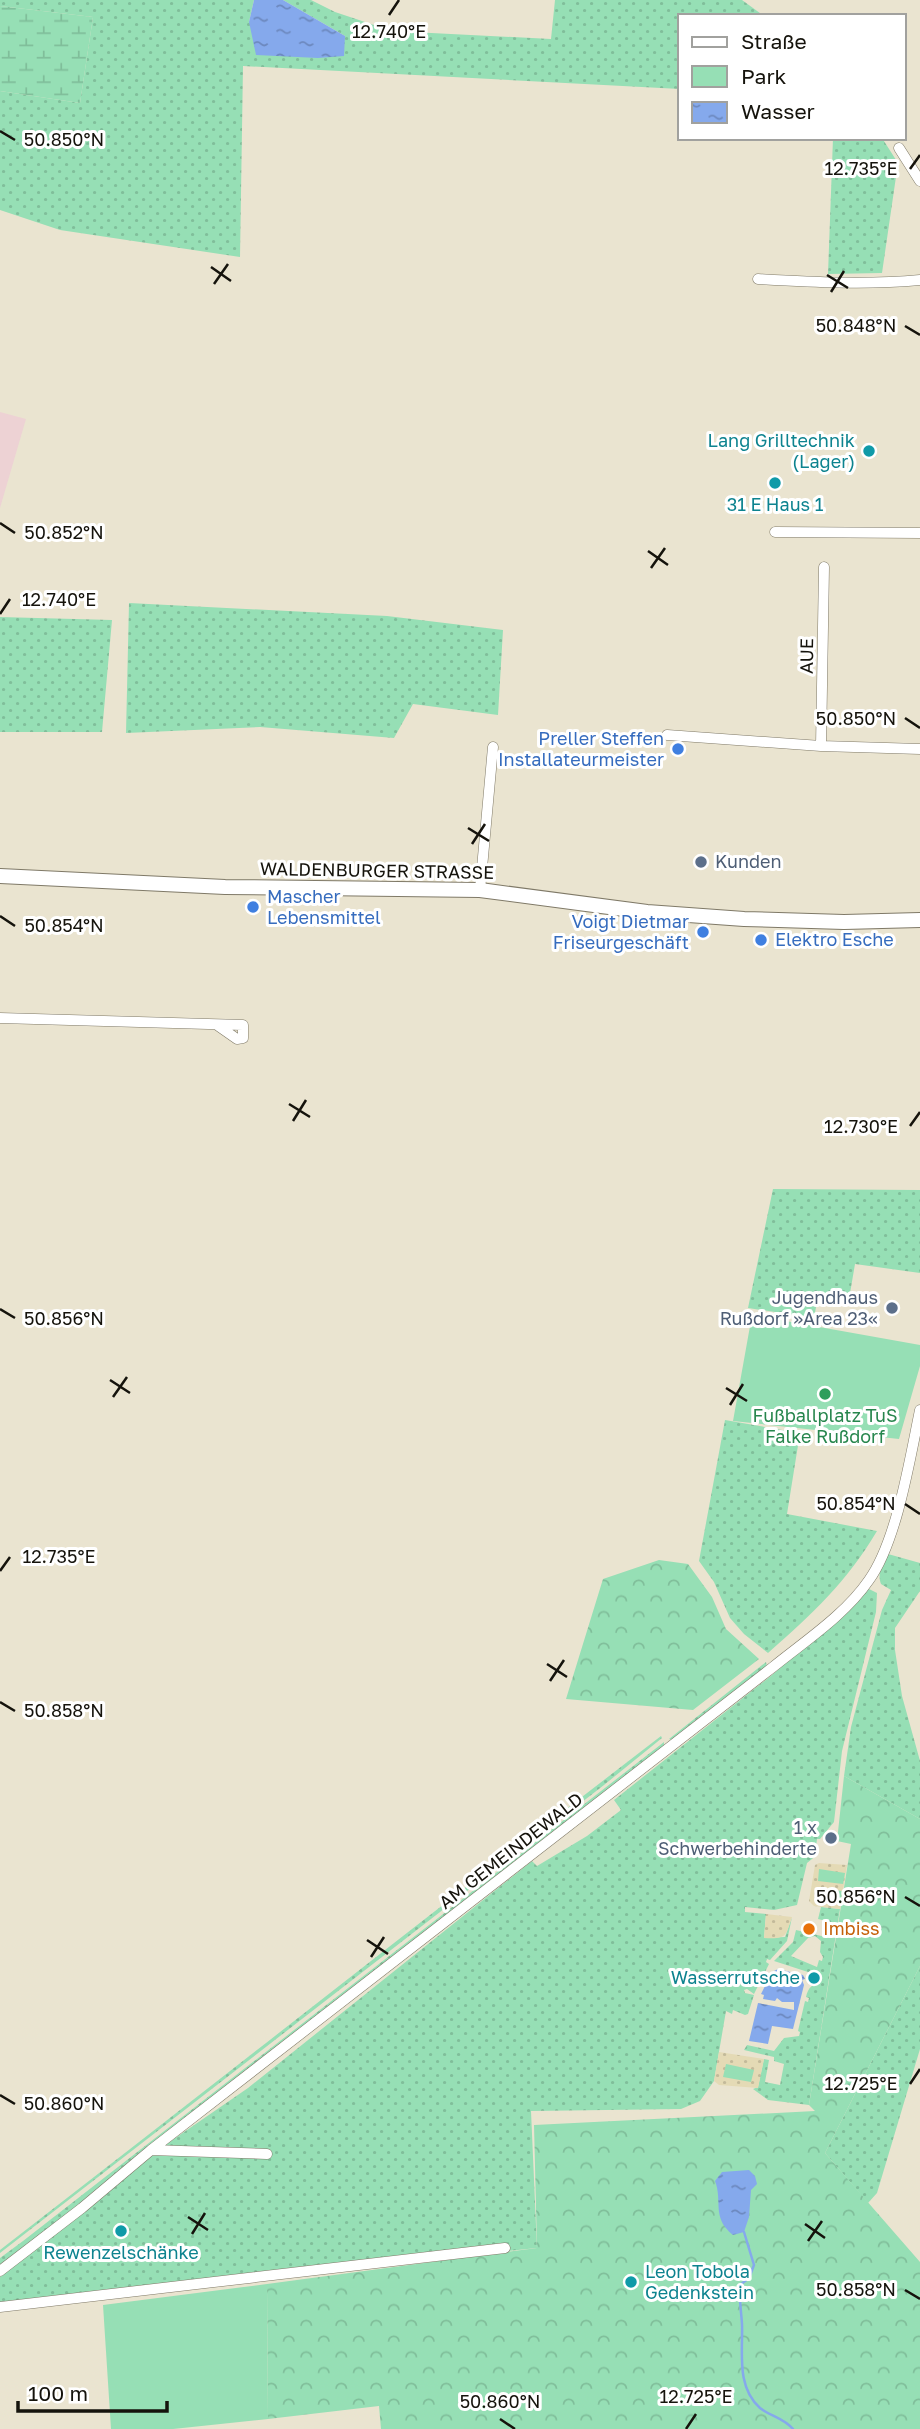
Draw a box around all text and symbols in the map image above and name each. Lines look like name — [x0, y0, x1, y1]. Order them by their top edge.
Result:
legend — [678, 14, 906, 140]
text: 12.740°E — [352, 20, 426, 42]
text: Straße — [741, 28, 807, 54]
text: Park — [741, 63, 787, 89]
text: Wasser — [741, 98, 815, 124]
text: 50.850°N — [24, 128, 104, 150]
text: 12.735°E — [824, 157, 898, 179]
text: 50.848°N — [816, 314, 896, 336]
place label: Lang Grilltechnik (Lager) — [707, 429, 855, 472]
marker: Lang Grilltechnik (Lager) — [861, 443, 877, 459]
marker: 31 E Haus 1 — [767, 475, 783, 491]
place label: 31 E Haus 1 — [727, 493, 824, 515]
text: 50.852°N — [24, 521, 104, 543]
text: 12.740°E — [22, 588, 96, 610]
street label: AUE — [795, 638, 817, 674]
text: 50.850°N — [816, 707, 896, 729]
place label: Preller Steffen Installateurmeister — [498, 727, 664, 770]
marker: Preller Steffen Installateurmeister — [670, 741, 686, 757]
place label: Kunden — [715, 850, 782, 872]
marker: Kunden — [693, 854, 709, 870]
street label: WALDENBURGER STRASSE — [260, 857, 494, 883]
place label: Mascher Lebensmittel — [267, 885, 381, 928]
marker: Mascher Lebensmittel — [245, 899, 261, 915]
place label: Voigt Dietmar Friseurgeschäft — [553, 910, 689, 953]
text: 50.854°N — [24, 914, 104, 936]
marker: Voigt Dietmar Friseurgeschäft — [695, 924, 711, 940]
place label: Elektro Esche — [775, 928, 894, 950]
marker: Elektro Esche — [753, 932, 769, 948]
text: 12.730°E — [824, 1115, 898, 1137]
place label: Jugendhaus Rußdorf »Area 23« — [720, 1286, 878, 1329]
marker: Jugendhaus Rußdorf »Area 23« — [884, 1300, 900, 1316]
text: 50.856°N — [24, 1307, 104, 1329]
marker: Fußballplatz TuS Falke Rußdorf — [817, 1386, 833, 1402]
place label: Fußballplatz TuS Falke Rußdorf — [753, 1404, 897, 1447]
text: 50.854°N — [816, 1492, 896, 1514]
text: 12.735°E — [22, 1545, 96, 1567]
text: 50.858°N — [24, 1699, 104, 1721]
street label: AM GEMEINDEWALD — [434, 1787, 587, 1913]
place label: 1 x Schwerbehinderte — [658, 1816, 817, 1859]
marker: 1 x Schwerbehinderte — [823, 1830, 839, 1846]
text: 50.856°N — [816, 1885, 896, 1907]
place label: Imbiss — [823, 1917, 880, 1939]
marker: Imbiss — [801, 1921, 817, 1937]
place label: Wasserrutsche — [671, 1966, 800, 1988]
marker: Wasserrutsche — [806, 1970, 822, 1986]
text: 12.725°E — [825, 2072, 898, 2094]
text: 50.860°N — [24, 2092, 104, 2114]
marker: Rewenzelschänke — [113, 2223, 129, 2239]
place label: Rewenzelschänke — [43, 2241, 199, 2263]
place label: Leon Tobola Gedenkstein — [645, 2260, 754, 2303]
marker: Leon Tobola Gedenkstein — [623, 2274, 639, 2290]
text: 50.858°N — [816, 2278, 896, 2300]
scale bar — [18, 2370, 166, 2414]
text: 100 m — [28, 2380, 88, 2406]
text: 12.725°E — [660, 2385, 733, 2407]
text: 50.860°N — [460, 2390, 540, 2412]

